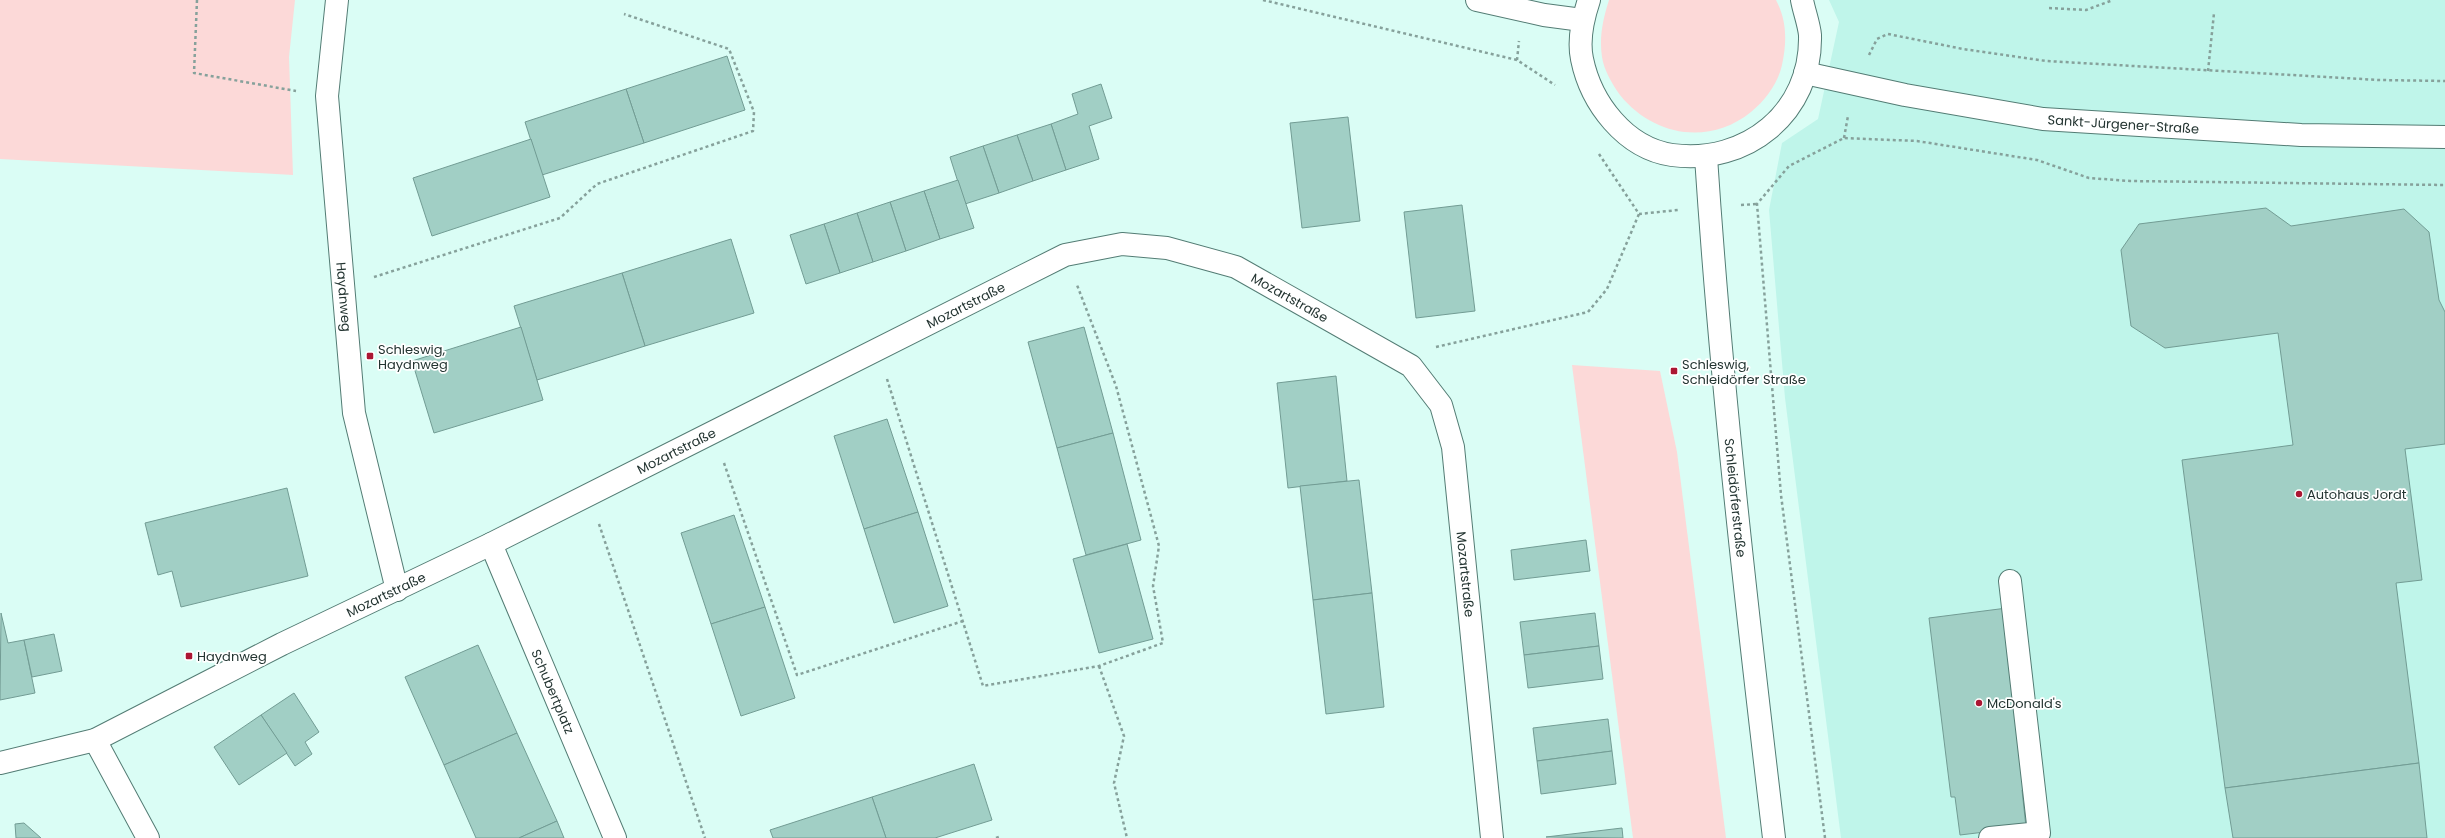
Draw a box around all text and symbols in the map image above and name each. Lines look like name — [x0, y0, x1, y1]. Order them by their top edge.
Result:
street label: Sankt-Jürgener-Straße — [2047, 110, 2200, 138]
street label: Haydnweg — [332, 261, 357, 332]
street label: Mozartstraße — [1248, 268, 1332, 327]
street label: Mozartstraße — [923, 277, 1008, 333]
place label: Schleswig, Haydnweg — [378, 340, 448, 374]
marker: Schleswig, Haydnweg — [365, 351, 375, 361]
place label: Schleswig, Schleidörfer Straße — [1682, 355, 1806, 389]
marker: Schleswig, Schleidörfer Straße — [1669, 366, 1679, 376]
street label: Mozartstraße — [634, 423, 719, 479]
street label: Schleidörferstraße — [1720, 437, 1751, 558]
place label: Autohaus Jordt — [2307, 485, 2407, 504]
marker: Autohaus Jordt — [2294, 489, 2304, 499]
street label: Mozartstraße — [1452, 531, 1479, 618]
street label: Mozartstraße — [343, 567, 429, 621]
street label: Schubertplatz — [527, 646, 579, 737]
place label: Haydnweg — [197, 647, 267, 666]
marker: Haydnweg — [184, 651, 194, 661]
place label: McDonald's — [1987, 694, 2062, 713]
marker: McDonald's — [1974, 698, 1984, 708]

